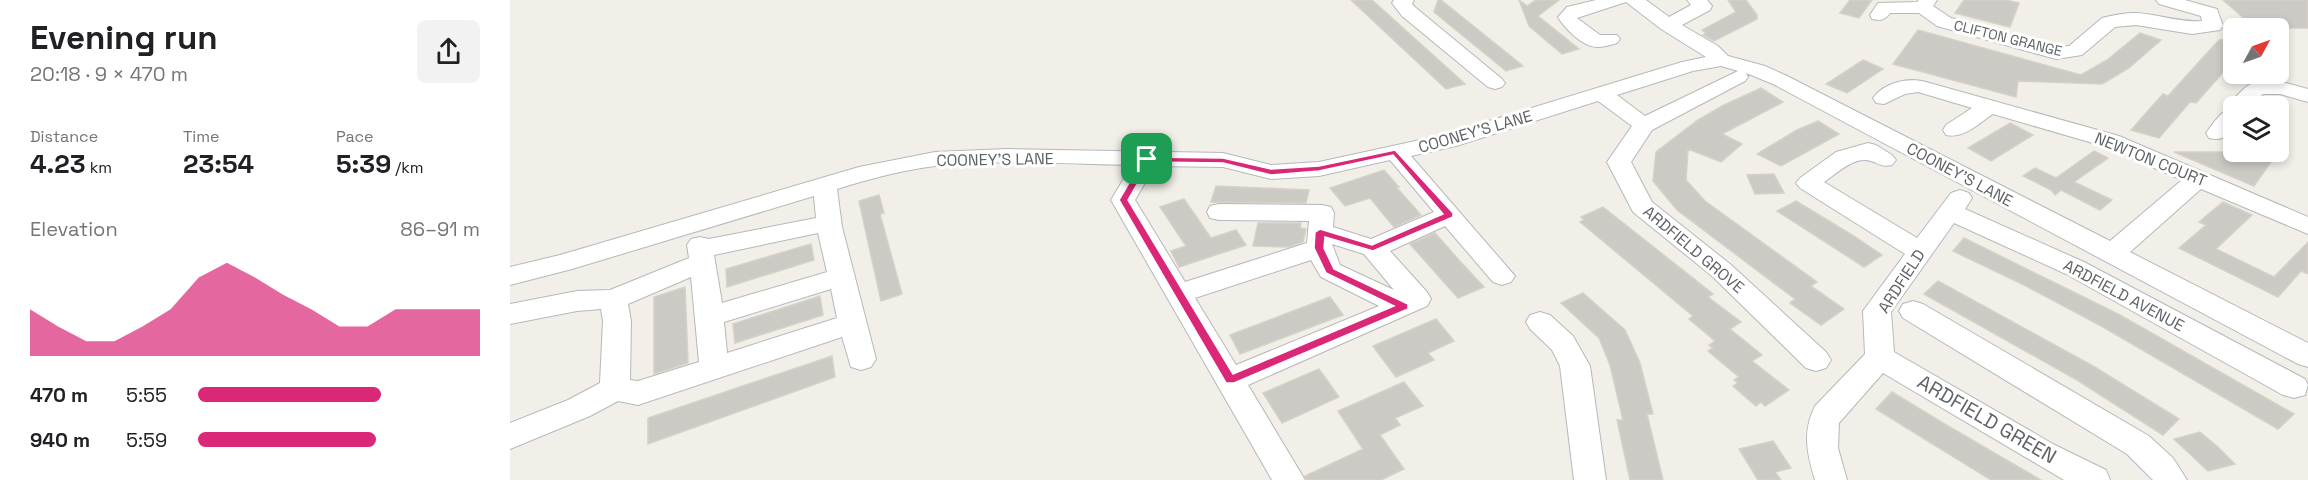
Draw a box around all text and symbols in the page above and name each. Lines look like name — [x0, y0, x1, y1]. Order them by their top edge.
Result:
street label: CLIFTON GRANGE — [1952, 16, 2064, 60]
text: Evening run — [30, 17, 218, 59]
north arrow — [2223, 18, 2289, 84]
map controls — [2223, 18, 2289, 162]
button: share — [417, 20, 480, 83]
text: 20:18 · 9 × 470 m — [30, 61, 188, 87]
button: layers — [2223, 96, 2289, 162]
street label: COONEY'S LANE — [1416, 105, 1534, 158]
text: Distance — [30, 126, 98, 147]
text: Time — [183, 126, 219, 147]
text: Pace — [336, 126, 373, 147]
street label: NEWTON COURT — [2092, 127, 2210, 191]
pin — [1121, 133, 1172, 184]
street label: COONEY'S LANE — [1903, 138, 2017, 211]
icon: arrive — [1130, 142, 1163, 175]
text: 4.23 — [30, 147, 86, 181]
text: 23:54 — [183, 147, 254, 181]
text: 5:39 — [336, 147, 391, 181]
street label: COONEY'S LANE — [936, 148, 1054, 171]
text: km — [86, 157, 112, 178]
text: /km — [391, 157, 424, 178]
street label: ARDFIELD GROVE — [1639, 201, 1749, 298]
text: Elevation — [30, 216, 118, 242]
text: 86–91 m — [400, 216, 480, 242]
street label: ARDFIELD — [1873, 245, 1930, 317]
street label: ARDFIELD AVENUE — [2060, 255, 2188, 336]
street label: ARDFIELD GREEN — [1913, 369, 2061, 469]
text: 470 m — [30, 382, 88, 408]
text: 5:55 — [126, 382, 167, 408]
text: 940 m — [30, 427, 90, 453]
text: 5:59 — [126, 427, 167, 453]

